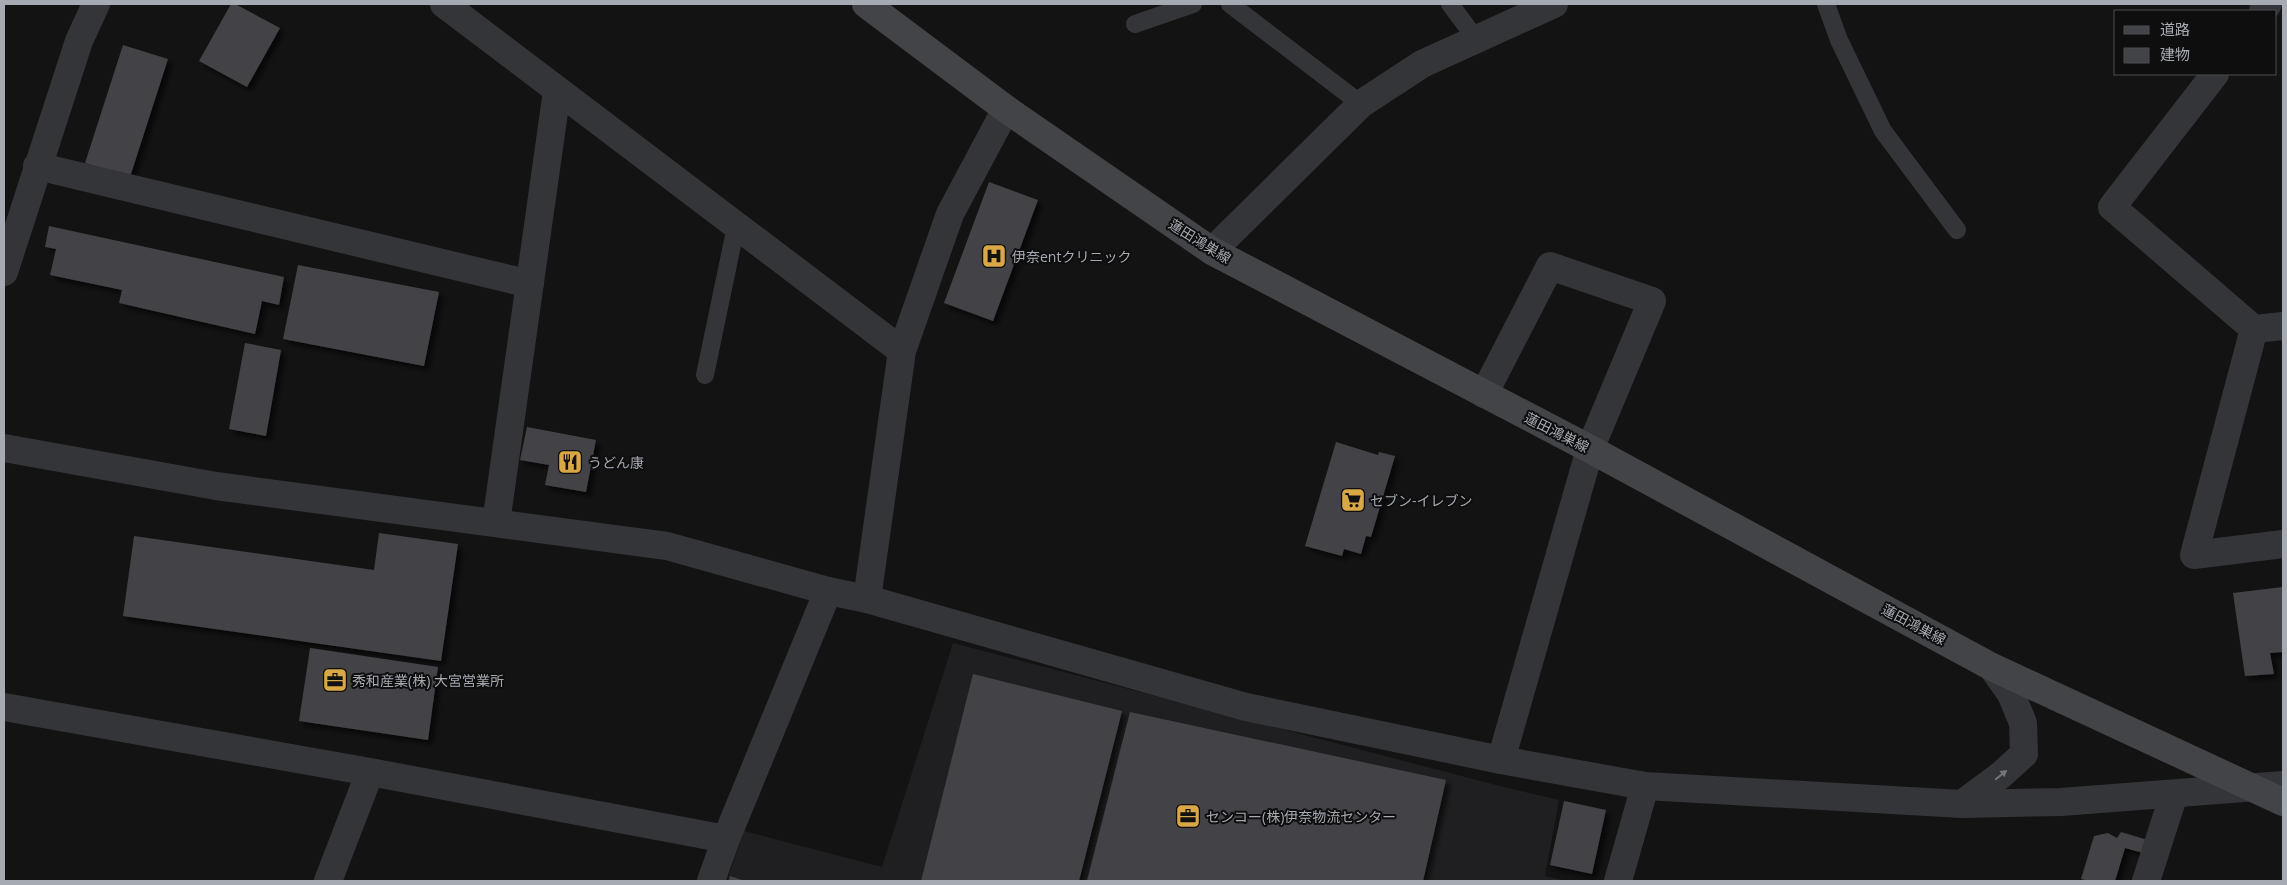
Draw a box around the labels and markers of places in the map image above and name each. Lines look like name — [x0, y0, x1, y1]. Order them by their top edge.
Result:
hospital icon: 伊奈entクリニック — [981, 243, 1007, 269]
place label: 伊奈entクリニック — [1012, 247, 1131, 266]
restaurant icon: うどん康 — [557, 449, 583, 475]
place label: うどん康 — [588, 453, 644, 472]
supermarket icon: セブン-イレブン — [1340, 487, 1366, 513]
place label: セブン-イレブン — [1370, 491, 1473, 510]
office icon: 秀和産業(株) 大宮営業所 — [322, 667, 348, 693]
place label: 秀和産業(株) 大宮営業所 — [352, 671, 504, 690]
office icon: センコー(株)伊奈物流センター — [1175, 803, 1201, 829]
place label: センコー(株)伊奈物流センター — [1206, 807, 1396, 826]

